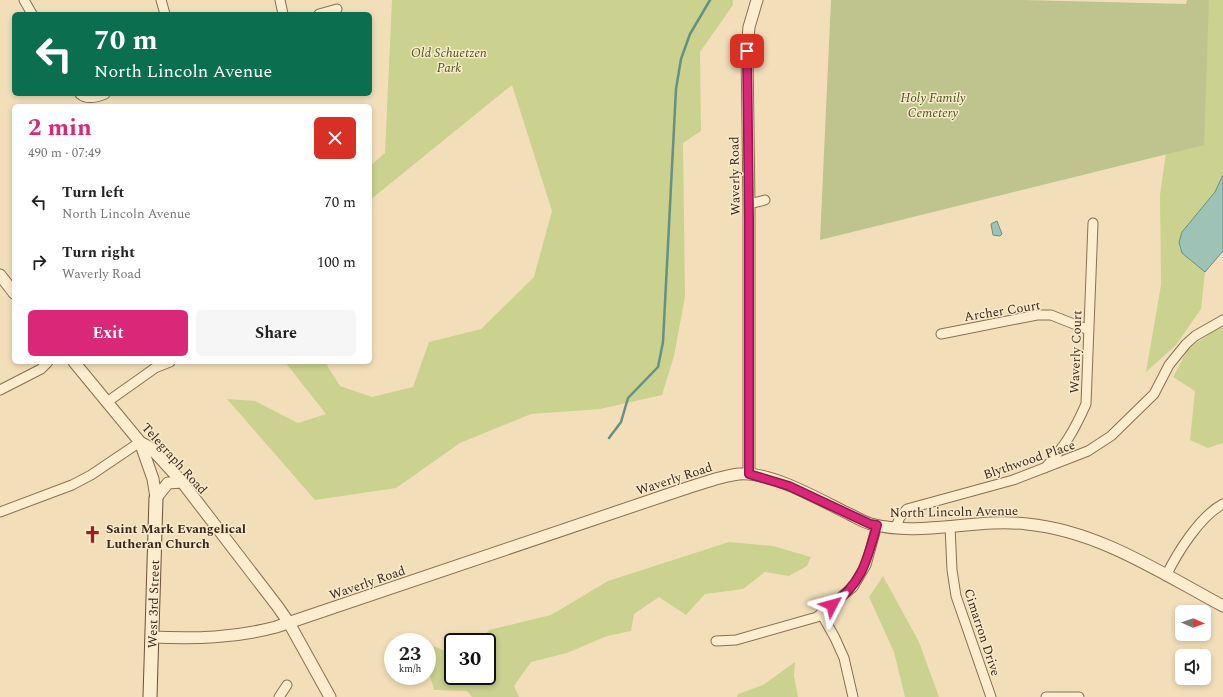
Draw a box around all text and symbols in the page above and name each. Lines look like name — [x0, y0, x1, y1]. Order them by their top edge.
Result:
text: 70 m — [94, 19, 158, 62]
icon: left — [28, 28, 80, 80]
pin — [730, 34, 764, 68]
icon: arrive — [736, 40, 758, 62]
park label: Old Schuetzen Park — [411, 43, 487, 78]
text: North Lincoln Avenue — [94, 58, 272, 85]
park label: Holy Family Cemetery — [900, 88, 966, 123]
text: 2 min — [28, 110, 92, 146]
button: close — [314, 117, 356, 159]
street label: Waverly Road — [724, 136, 746, 216]
text: 490 m · 07:49 — [28, 143, 101, 163]
text: Turn left — [62, 181, 124, 204]
icon: left — [28, 191, 50, 213]
text: 70 m — [324, 191, 356, 214]
text: North Lincoln Avenue — [62, 204, 191, 224]
text: Turn right — [62, 241, 135, 264]
icon: right — [28, 251, 50, 273]
text: 100 m — [317, 251, 356, 274]
text: Waverly Road — [62, 264, 141, 284]
street label: Archer Court — [963, 295, 1042, 327]
button: Exit — [28, 310, 188, 356]
button: Share — [196, 310, 356, 356]
street label: Waverly Court — [1065, 310, 1087, 394]
street label: Telegraph Road — [137, 418, 212, 499]
street label: Blythwood Place — [981, 435, 1078, 485]
street label: Waverly Road — [634, 457, 715, 501]
street label: North Lincoln Avenue — [890, 501, 1019, 523]
place label: Saint Mark Evangelical Lutheran Church — [106, 519, 246, 554]
church icon: Saint Mark Evangelical Lutheran Church — [83, 525, 103, 545]
street label: West 3rd Street — [142, 559, 165, 649]
street label: Waverly Road — [327, 561, 408, 605]
position arrow — [811, 584, 853, 626]
street label: Cimarron Drive — [958, 586, 1006, 679]
north arrow — [1175, 605, 1211, 641]
map controls — [1175, 605, 1211, 685]
speed limit sign: 30 — [444, 633, 496, 685]
text: 23 — [399, 639, 421, 669]
button: sound — [1175, 649, 1211, 685]
text: km/h — [399, 661, 421, 677]

